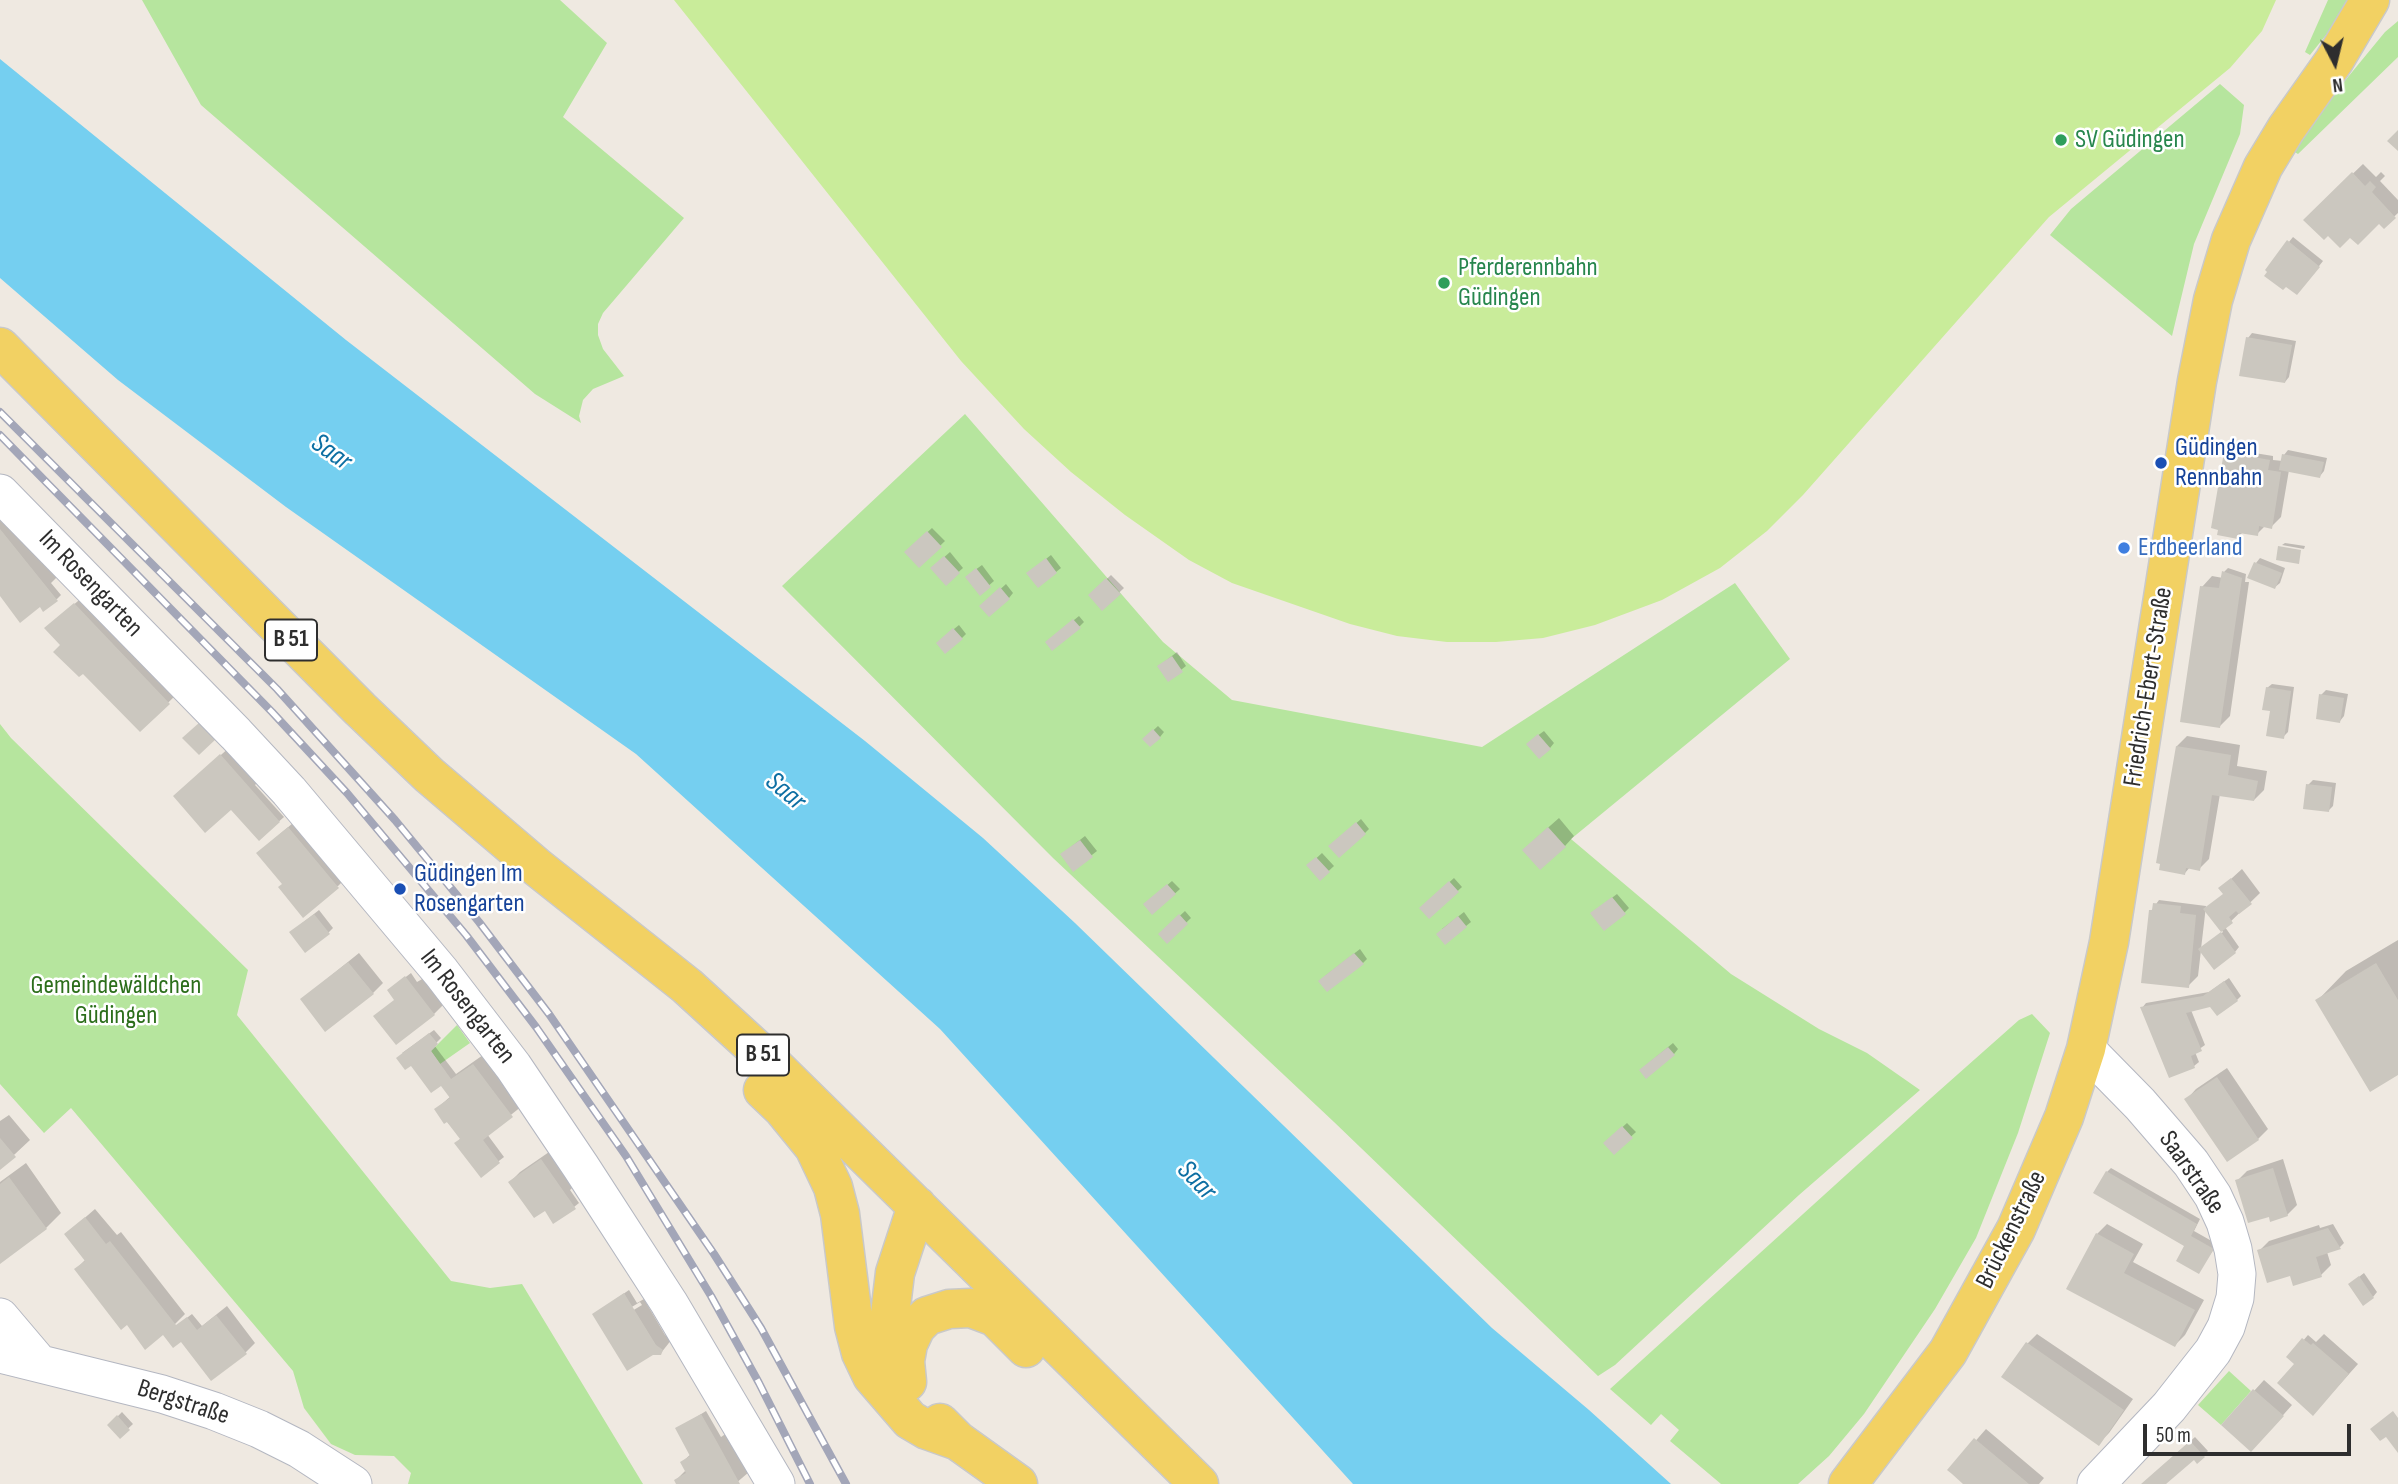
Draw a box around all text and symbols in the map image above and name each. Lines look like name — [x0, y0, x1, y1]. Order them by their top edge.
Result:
north arrow — [2300, 28, 2370, 98]
text: N — [2331, 72, 2344, 96]
place label: SV Güdingen — [2075, 124, 2185, 156]
marker: SV Güdingen — [2053, 132, 2069, 148]
place label: Pferderennbahn Güdingen — [1458, 252, 1598, 314]
marker: Pferderennbahn Güdingen — [1436, 275, 1452, 291]
water label: Saar — [304, 427, 358, 479]
place label: Güdingen Rennbahn — [2175, 432, 2262, 494]
marker: Güdingen Rennbahn — [2153, 455, 2169, 471]
street label: Im Rosengarten — [31, 524, 149, 644]
place label: Erdbeerland — [2138, 532, 2243, 564]
marker: Erdbeerland — [2116, 540, 2132, 556]
street label: Friedrich-Ebert-Straße — [2118, 585, 2180, 789]
road number: B 51 — [265, 620, 317, 660]
water label: Saar — [758, 766, 812, 818]
place label: Güdingen Im Rosengarten — [414, 858, 525, 920]
marker: Güdingen Im Rosengarten — [392, 881, 408, 897]
street label: Im Rosengarten — [413, 944, 521, 1070]
park label: Gemeindewäldchen Güdingen — [31, 970, 201, 1032]
road number: B 51 — [737, 1035, 789, 1076]
street label: Saarstraße — [2151, 1126, 2231, 1220]
water label: Saar — [1169, 1154, 1223, 1208]
street label: Brückenstraße — [1970, 1166, 2054, 1294]
street label: Bergstraße — [133, 1374, 233, 1432]
scale bar — [2146, 1410, 2354, 1454]
text: 50 m — [2156, 1423, 2191, 1448]

